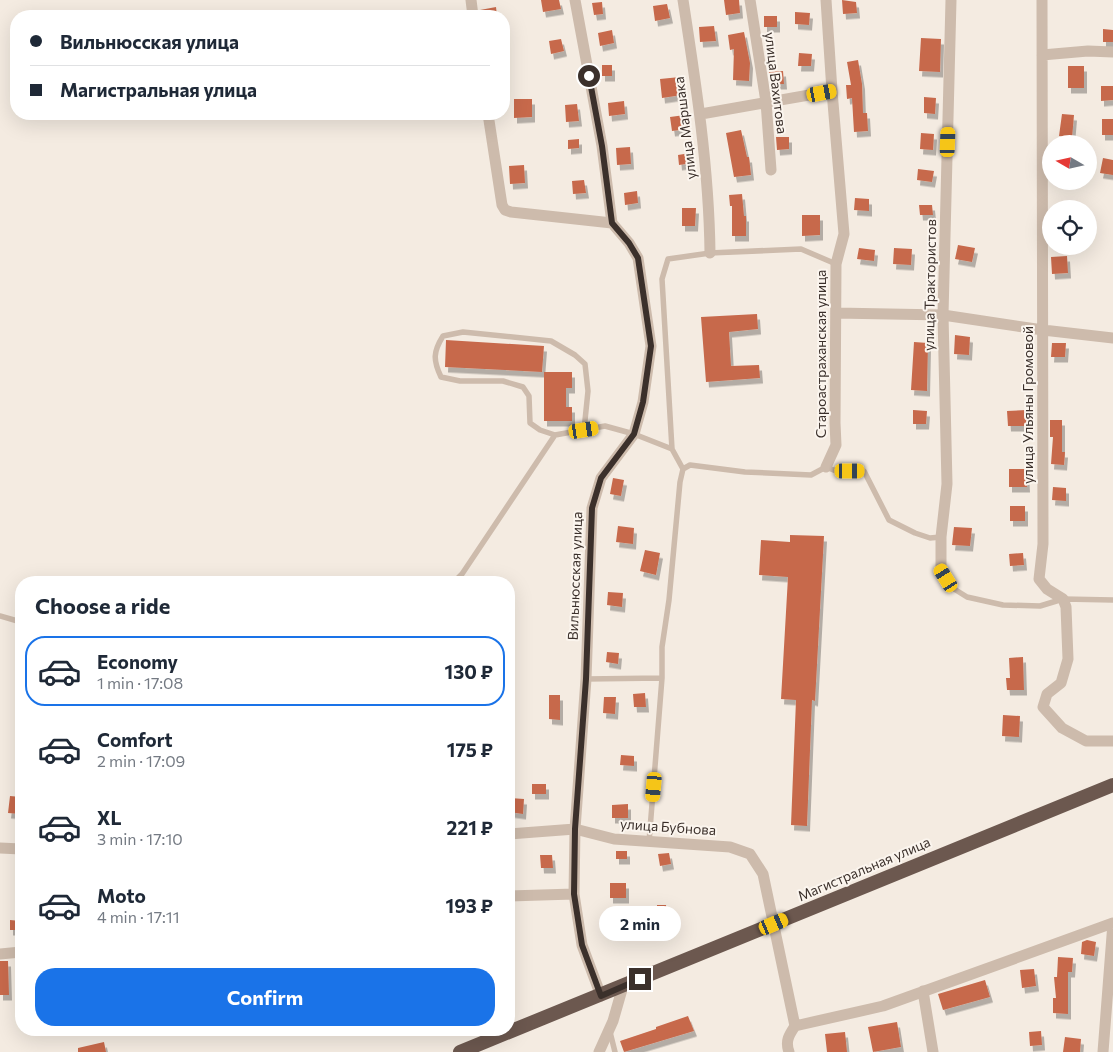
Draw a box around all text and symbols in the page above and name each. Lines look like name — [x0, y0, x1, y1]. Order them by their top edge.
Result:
text: Вильнюсская улица — [60, 30, 239, 53]
street label: улица Вахитова — [762, 31, 791, 135]
route start — [578, 65, 600, 87]
street label: улица Маршака — [670, 76, 699, 180]
text: Магистральная улица — [60, 78, 257, 101]
car — [805, 83, 838, 103]
car — [939, 127, 956, 157]
north arrow — [1042, 135, 1098, 190]
map controls — [1042, 135, 1097, 255]
button: locate — [1042, 200, 1097, 255]
street label: улица Трактористов — [920, 219, 939, 351]
street label: Староастраханская улица — [812, 270, 829, 438]
street label: улица Ульяны Громовой — [1019, 326, 1036, 484]
car — [568, 420, 599, 440]
car — [835, 464, 865, 479]
street label: Вильнюсская улица — [564, 511, 585, 641]
car — [931, 561, 960, 595]
text: Choose a ride — [35, 592, 170, 619]
icon: car — [37, 649, 82, 694]
text: Economy — [97, 650, 178, 673]
text: 130 ₽ — [445, 660, 493, 683]
text: 1 min · 17:08 — [97, 673, 183, 692]
icon: car — [37, 727, 82, 772]
text: Comfort — [97, 728, 173, 751]
text: 175 ₽ — [447, 738, 493, 761]
text: 2 min · 17:09 — [97, 751, 185, 770]
car — [645, 771, 662, 803]
icon: car — [37, 805, 82, 850]
text: XL — [97, 806, 122, 829]
street label: улица Бубнова — [619, 815, 717, 838]
text: 221 ₽ — [447, 816, 493, 839]
text: 3 min · 17:10 — [97, 829, 183, 848]
street label: Магистральная улица — [795, 833, 933, 904]
icon: car — [37, 883, 82, 928]
text: Moto — [97, 884, 146, 907]
text: 193 ₽ — [446, 894, 493, 917]
callout: 2 min — [599, 906, 681, 942]
text: 4 min · 17:11 — [97, 907, 180, 926]
car — [757, 911, 790, 937]
text: 2 min — [620, 914, 660, 933]
button: Confirm — [35, 968, 495, 1026]
route end — [629, 968, 651, 990]

